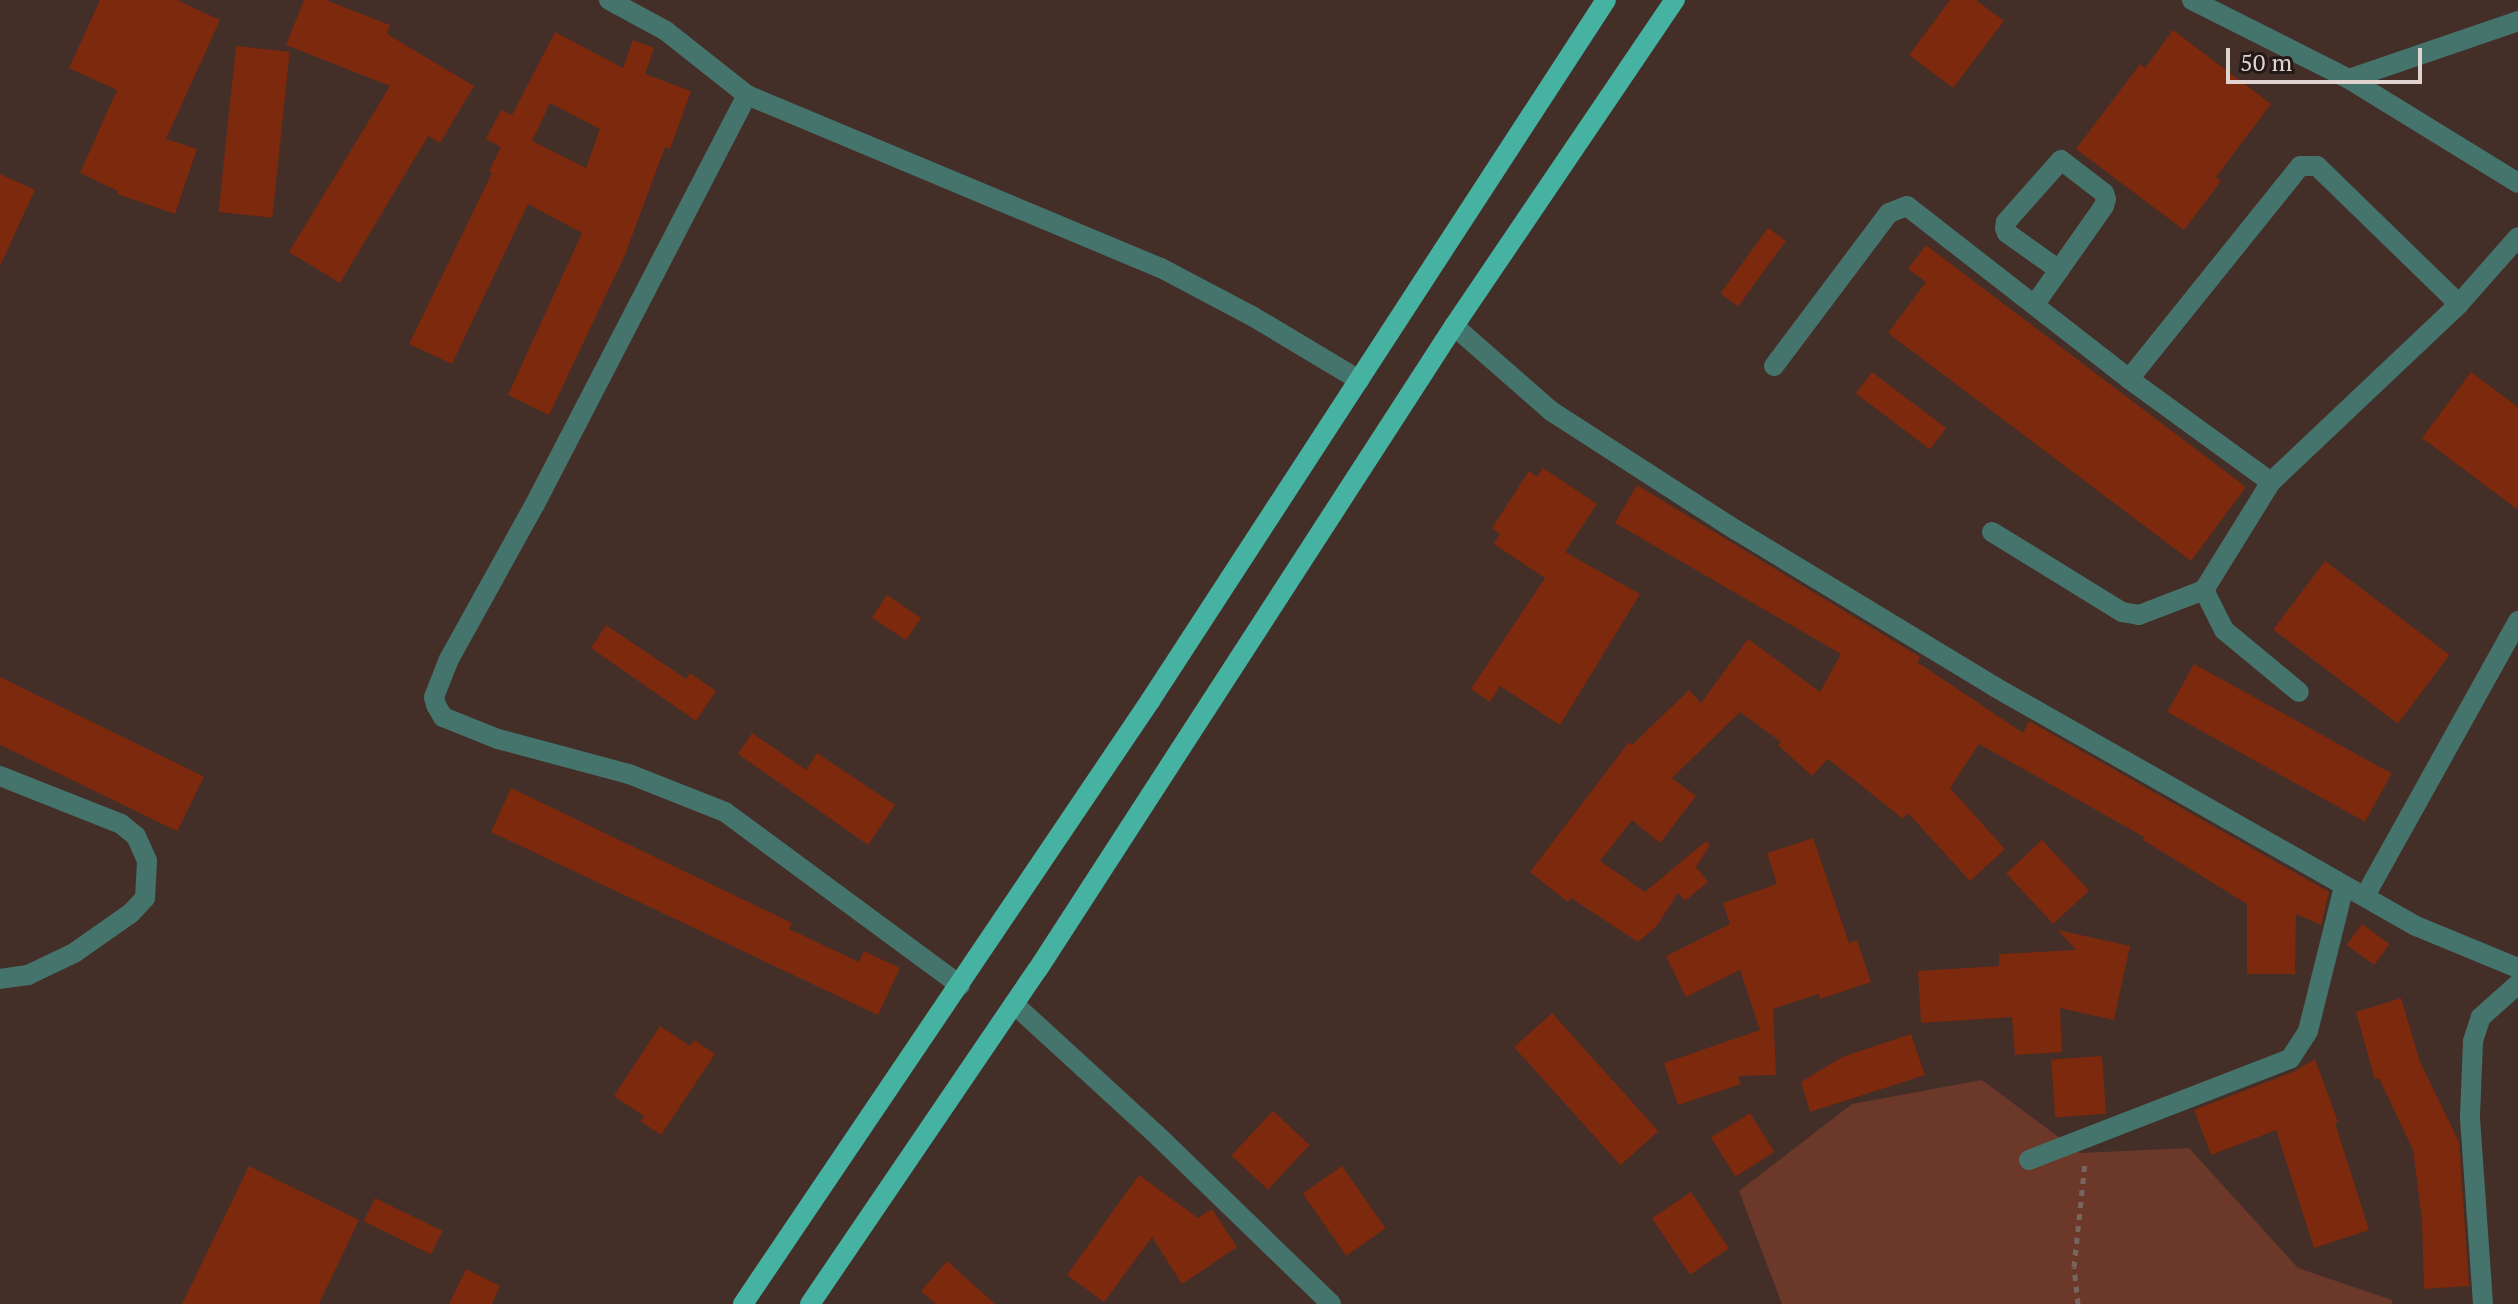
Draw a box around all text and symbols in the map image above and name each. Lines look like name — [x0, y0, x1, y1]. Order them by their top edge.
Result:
scale bar — [2230, 32, 2426, 82]
text: 50 m — [2240, 46, 2292, 78]

